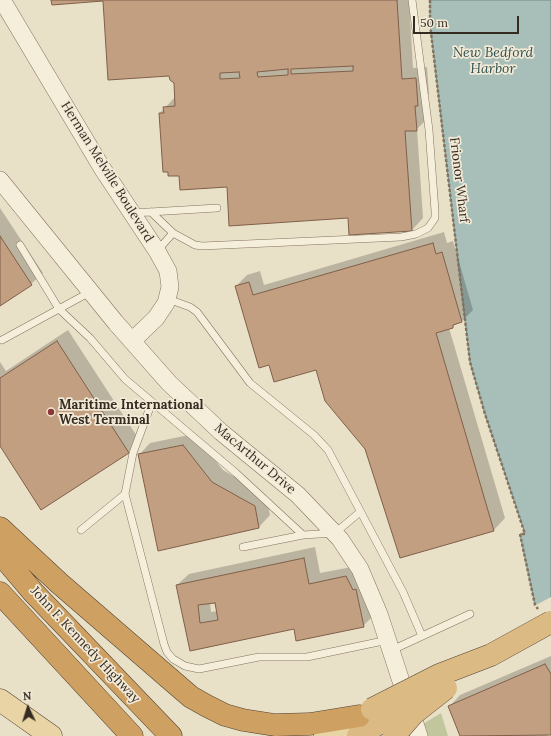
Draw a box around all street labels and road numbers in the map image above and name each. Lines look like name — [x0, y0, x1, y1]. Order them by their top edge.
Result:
street label: Herman Melville Boulevard — [57, 99, 157, 245]
street label: Frionor Wharf — [446, 136, 472, 224]
street label: MacArthur Drive — [211, 420, 299, 498]
street label: John F. Kennedy Highway — [27, 584, 143, 706]

